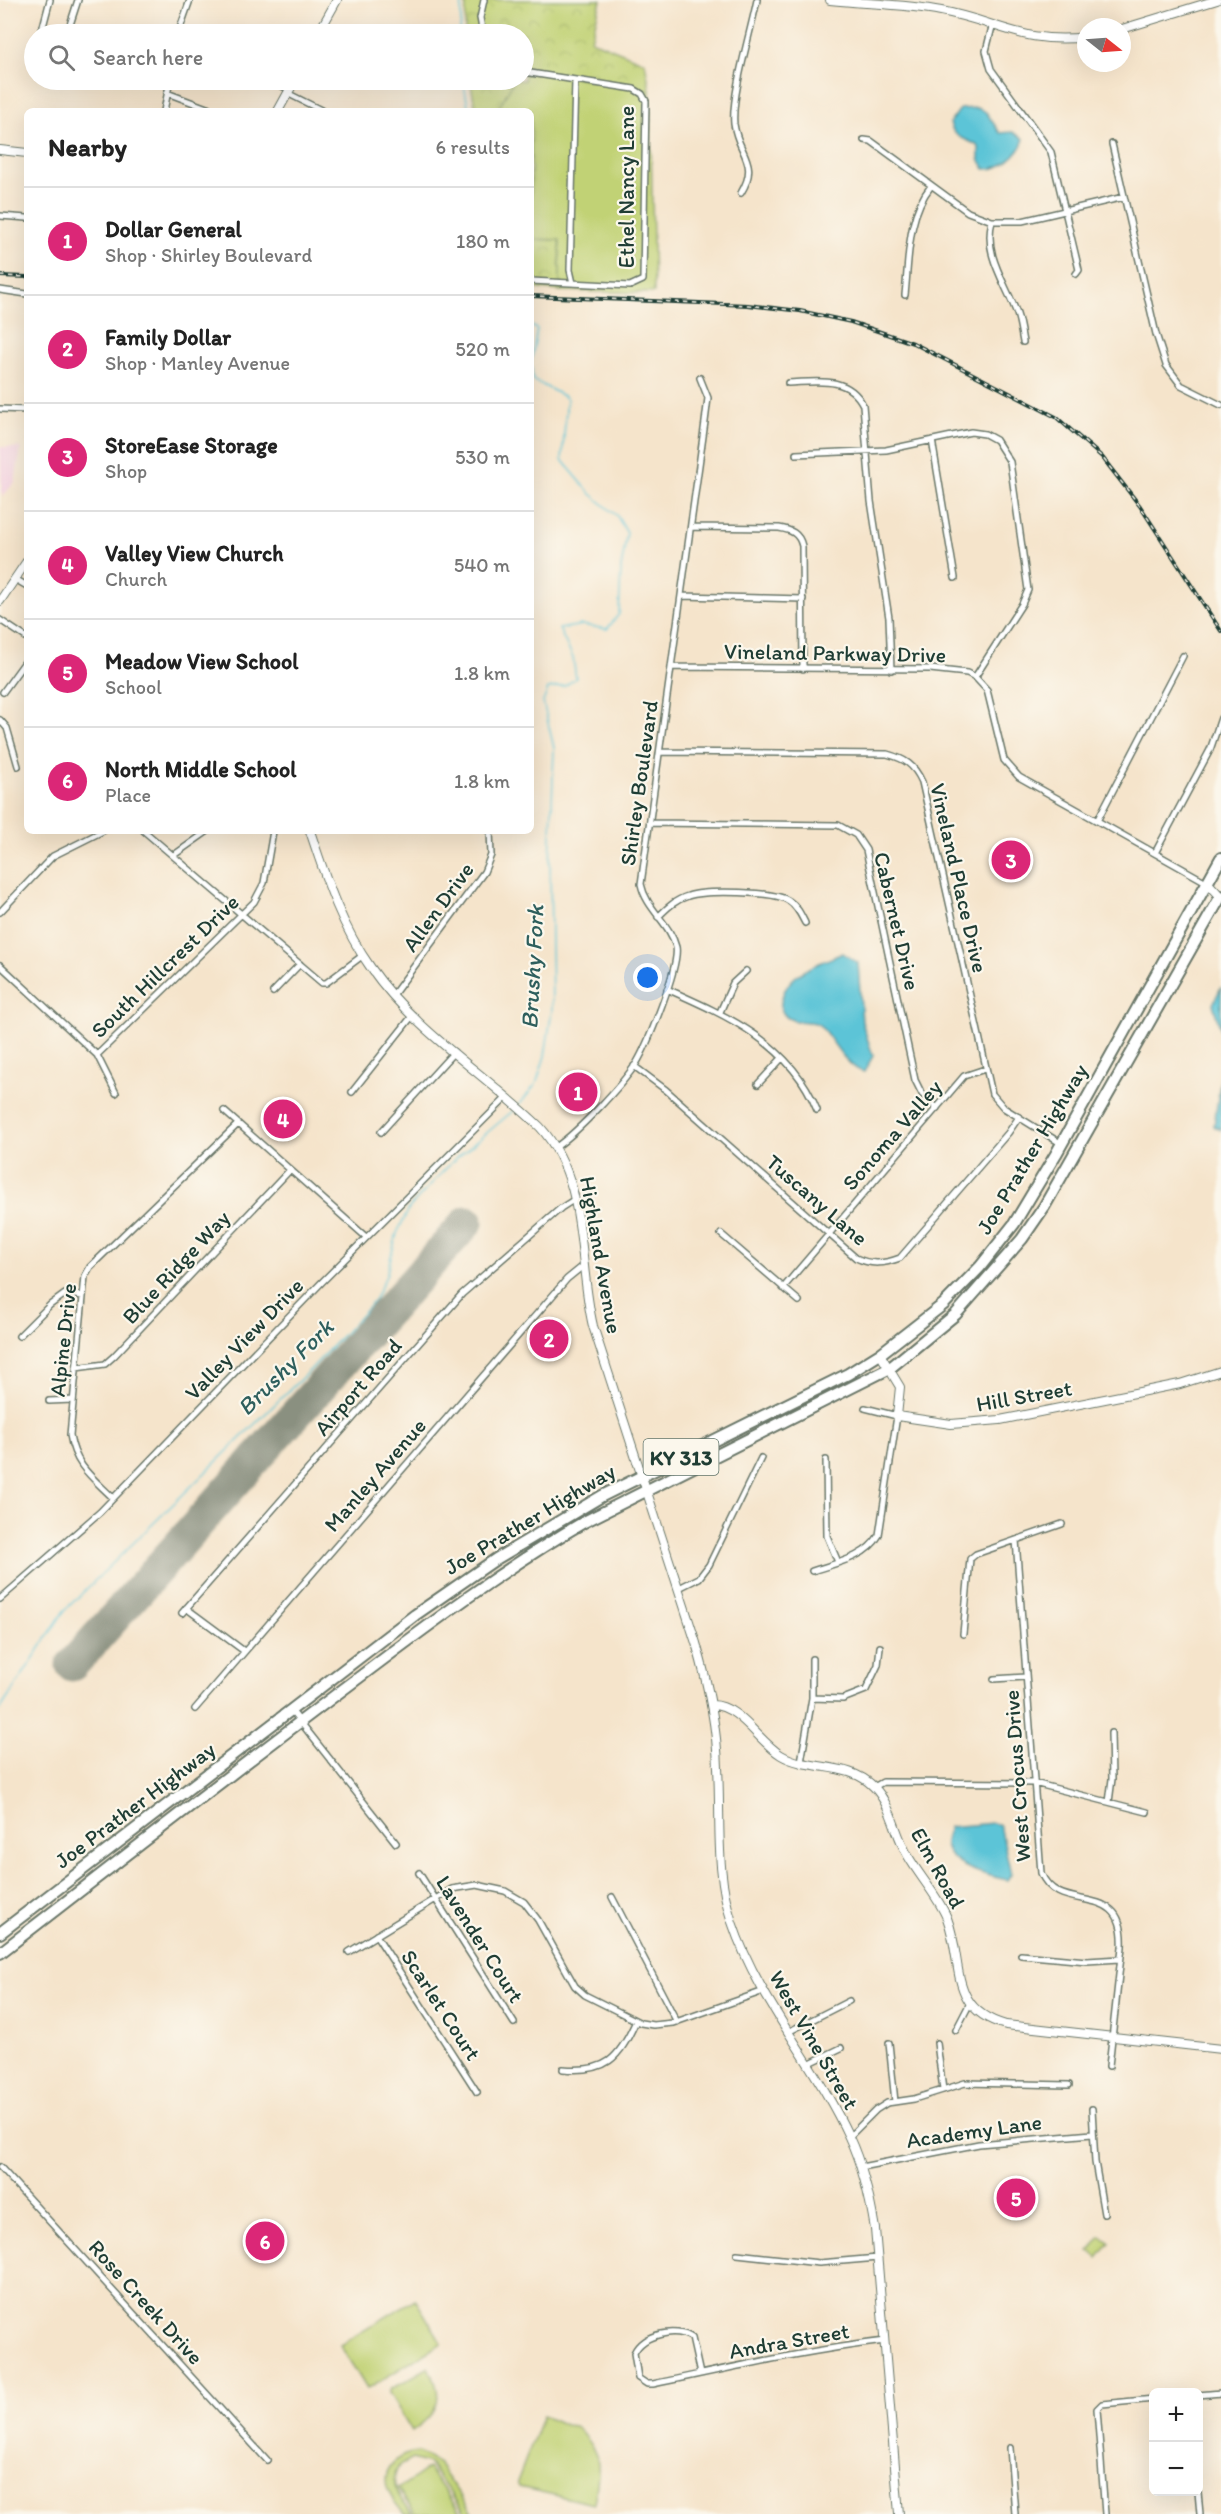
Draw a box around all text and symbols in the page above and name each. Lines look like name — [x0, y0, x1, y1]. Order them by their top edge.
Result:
north arrow — [1077, 18, 1131, 72]
search box — [24, 24, 534, 90]
icon: search — [45, 41, 78, 74]
text: Search here — [93, 44, 203, 71]
street label: Ethel Nancy Lane — [613, 106, 640, 268]
text: Nearby — [48, 131, 127, 163]
text: 6 results — [436, 135, 510, 159]
text: Dollar General — [105, 216, 242, 243]
text: 1 — [63, 229, 72, 253]
text: 180 m — [456, 229, 510, 253]
text: Shop · Shirley Boulevard — [105, 243, 312, 267]
text: Family Dollar — [105, 324, 231, 351]
text: 2 — [62, 337, 73, 361]
text: 520 m — [455, 337, 510, 361]
text: Shop · Manley Avenue — [105, 351, 290, 375]
text: StoreEase Storage — [105, 432, 278, 459]
text: 3 — [62, 445, 73, 469]
text: 530 m — [455, 445, 510, 469]
text: Shop — [105, 459, 147, 483]
text: Valley View Church — [105, 540, 283, 567]
text: 4 — [61, 553, 74, 577]
text: 540 m — [454, 553, 510, 577]
text: Church — [105, 567, 167, 591]
street label: Vineland Parkway Drive — [724, 638, 946, 668]
text: Meadow View School — [105, 648, 298, 675]
text: 5 — [62, 661, 73, 685]
text: 1.8 km — [454, 661, 510, 685]
text: School — [105, 675, 162, 699]
street label: Shirley Boulevard — [614, 699, 664, 867]
text: North Middle School — [105, 756, 296, 783]
text: 6 — [62, 769, 73, 793]
text: 1.8 km — [454, 769, 510, 793]
street label: Vineland Place Drive — [924, 781, 994, 975]
text: Place — [105, 783, 151, 807]
pin: 3 — [992, 838, 1030, 882]
street label: Cabernet Drive — [868, 849, 926, 993]
street label: Allen Drive — [396, 857, 480, 957]
street label: South Hillcrest Drive — [85, 888, 245, 1044]
water label: Brushy Fork — [514, 903, 550, 1030]
your location — [633, 963, 662, 992]
street label: Joe Prather Highway — [970, 1058, 1094, 1239]
pin: 1 — [558, 1070, 598, 1114]
street label: Sonoma Valley — [837, 1074, 948, 1196]
pin: 4 — [264, 1096, 302, 1142]
street label: Tuscany Lane — [761, 1148, 873, 1252]
street label: Highland Avenue — [574, 1174, 628, 1336]
street label: Blue Ridge Way — [116, 1204, 236, 1329]
street label: Valley View Drive — [179, 1272, 309, 1406]
street label: Alpine Drive — [44, 1282, 82, 1398]
water label: Brushy Fork — [231, 1312, 340, 1421]
pin: 2 — [530, 1316, 568, 1362]
street label: Airport Road — [308, 1333, 408, 1441]
street label: Hill Street — [974, 1374, 1074, 1418]
street label: Manley Avenue — [318, 1413, 432, 1537]
road number: KY 313 — [644, 1439, 718, 1475]
street label: Joe Prather Highway — [440, 1457, 621, 1581]
street label: West Crocus Drive — [998, 1689, 1036, 1863]
street label: Joe Prather Highway — [49, 1735, 221, 1874]
street label: Elm Road — [905, 1823, 971, 1913]
street label: Lavender Court — [430, 1870, 530, 2008]
street label: Scarlet Court — [395, 1945, 487, 2065]
street label: West Vine Street — [763, 1966, 865, 2114]
street label: Academy Lane — [904, 2108, 1044, 2154]
pin: 5 — [996, 2176, 1036, 2220]
pin: 6 — [246, 2218, 284, 2264]
street label: Rose Creek Drive — [83, 2234, 209, 2370]
street label: Andra Street — [727, 2317, 851, 2365]
map controls — [1149, 2388, 1203, 2496]
button: + — [1149, 2388, 1203, 2442]
button: − — [1149, 2442, 1203, 2496]

